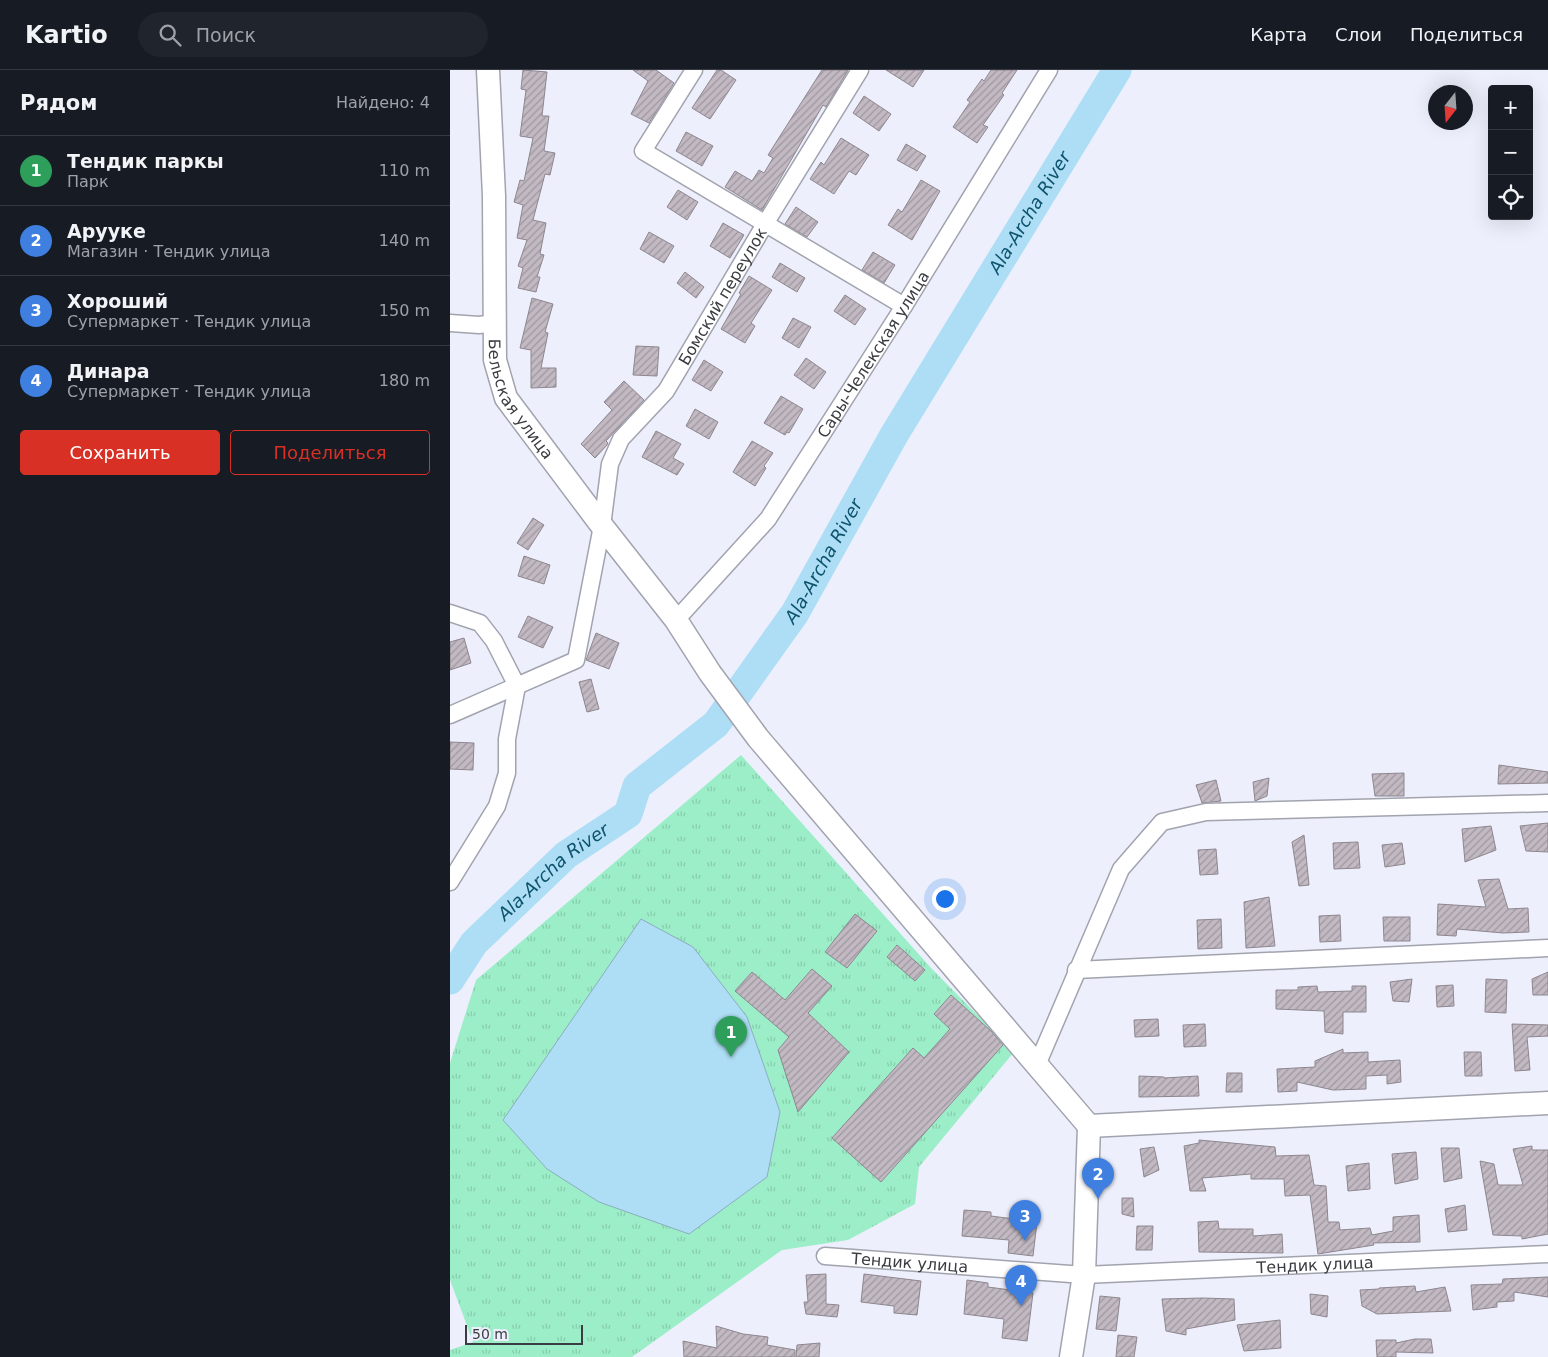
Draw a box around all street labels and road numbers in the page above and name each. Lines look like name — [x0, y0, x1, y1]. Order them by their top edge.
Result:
street label: Бомский переулок — [675, 224, 771, 369]
street label: Сары-Челекская улица — [813, 268, 933, 441]
street label: Бельская улица — [485, 339, 557, 463]
street label: Тендик улица — [850, 1249, 969, 1276]
street label: Тендик улица — [1255, 1253, 1374, 1277]

